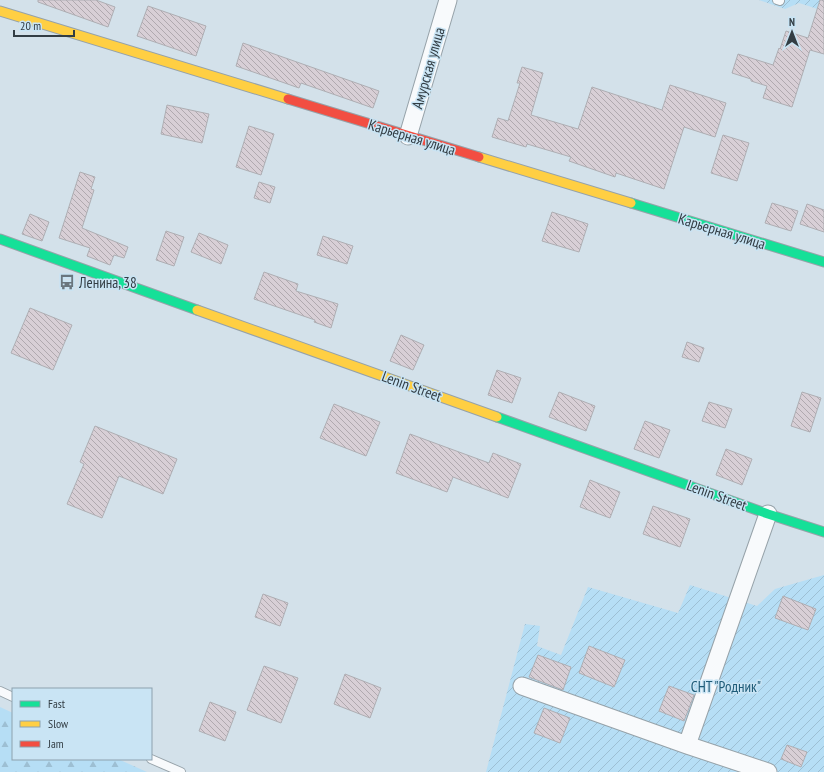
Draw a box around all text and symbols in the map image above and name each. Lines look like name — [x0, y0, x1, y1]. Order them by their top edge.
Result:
scale bar — [14, 12, 74, 38]
north arrow — [772, 12, 812, 52]
text: N — [789, 15, 795, 29]
text: 20 m — [20, 18, 41, 33]
street label: Амурская улица — [407, 25, 449, 111]
street label: Карьерная улица — [366, 115, 458, 159]
street label: Карьерная улица — [676, 209, 768, 253]
bus stop icon: Ленина, 38 — [58, 273, 76, 291]
place label: Ленина, 38 — [78, 273, 137, 292]
street label: Lenin Street — [379, 366, 445, 406]
street label: Lenin Street — [684, 475, 750, 515]
park label: СНТ "Родник" — [691, 677, 761, 696]
legend — [12, 688, 152, 760]
text: Fast — [48, 696, 66, 711]
text: Slow — [48, 716, 69, 731]
text: Jam — [47, 736, 64, 751]

